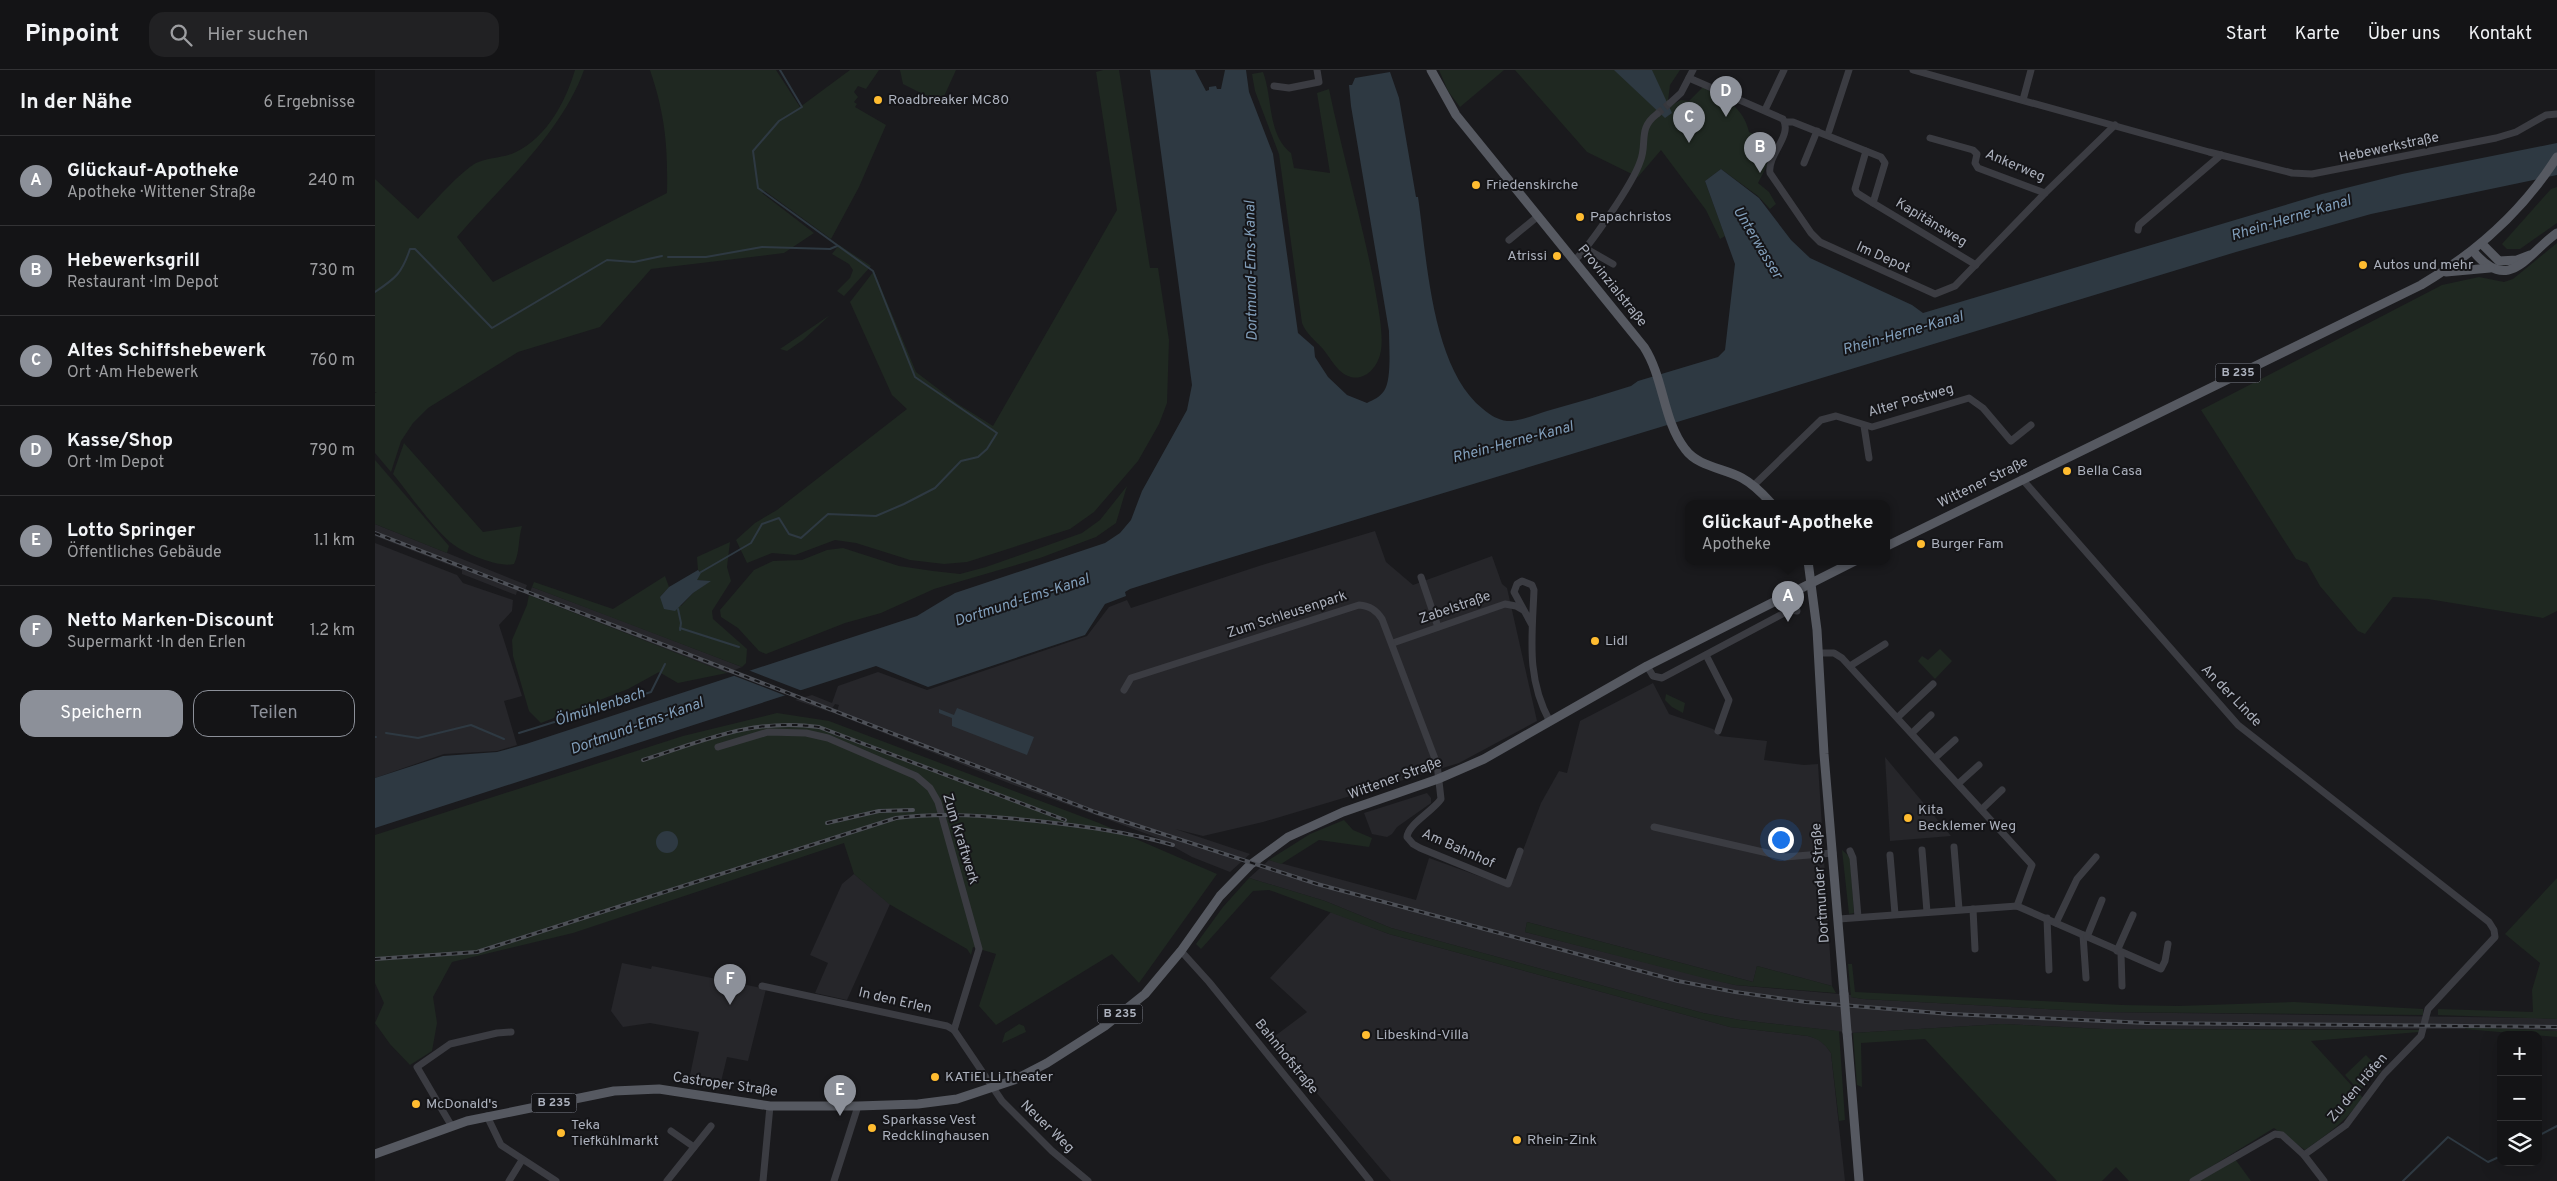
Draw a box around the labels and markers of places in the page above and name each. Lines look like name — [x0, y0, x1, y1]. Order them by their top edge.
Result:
pin: D — [1710, 76, 1742, 117]
place label: Roadbreaker MC80 — [888, 92, 1009, 109]
marker: Roadbreaker MC80 — [872, 94, 884, 106]
pin: C — [1673, 102, 1705, 143]
pin: B — [1744, 132, 1776, 173]
place label: Friedenskirche — [1486, 177, 1578, 194]
marker: Friedenskirche — [1470, 179, 1482, 191]
place label: Papachristos — [1590, 209, 1672, 226]
marker: Papachristos — [1574, 211, 1586, 223]
place label: Atrissi — [1507, 248, 1547, 265]
marker: Atrissi — [1551, 250, 1563, 262]
place label: Autos und mehr — [2373, 257, 2474, 274]
marker: Autos und mehr — [2357, 259, 2369, 271]
place label: Bella Casa — [2077, 463, 2142, 480]
marker: Bella Casa — [2061, 465, 2073, 477]
place label: Burger Fam — [1931, 536, 2004, 553]
marker: Burger Fam — [1915, 538, 1927, 550]
pin: A — [1772, 581, 1804, 622]
place label: Lidl — [1605, 633, 1628, 650]
marker: Lidl — [1589, 635, 1601, 647]
place label: Kita Becklemer Weg — [1918, 802, 2016, 835]
marker: Kita Becklemer Weg — [1902, 812, 1914, 824]
pin: F — [714, 964, 746, 1005]
place label: Libeskind-Villa — [1376, 1027, 1469, 1044]
marker: Libeskind-Villa — [1360, 1029, 1372, 1041]
place label: KATiELLi Theater — [945, 1069, 1054, 1086]
marker: KATiELLi Theater — [929, 1071, 941, 1083]
pin: E — [824, 1075, 856, 1116]
place label: McDonald's — [426, 1096, 498, 1113]
marker: McDonald's — [410, 1098, 422, 1110]
place label: Sparkasse Vest Redcklinghausen — [882, 1112, 989, 1145]
place label: Teka Tiefkühlmarkt — [571, 1117, 659, 1150]
marker: Sparkasse Vest Redcklinghausen — [866, 1122, 878, 1134]
marker: Teka Tiefkühlmarkt — [555, 1127, 567, 1139]
place label: Rhein-Zink — [1527, 1132, 1597, 1149]
marker: Rhein-Zink — [1511, 1134, 1523, 1146]

